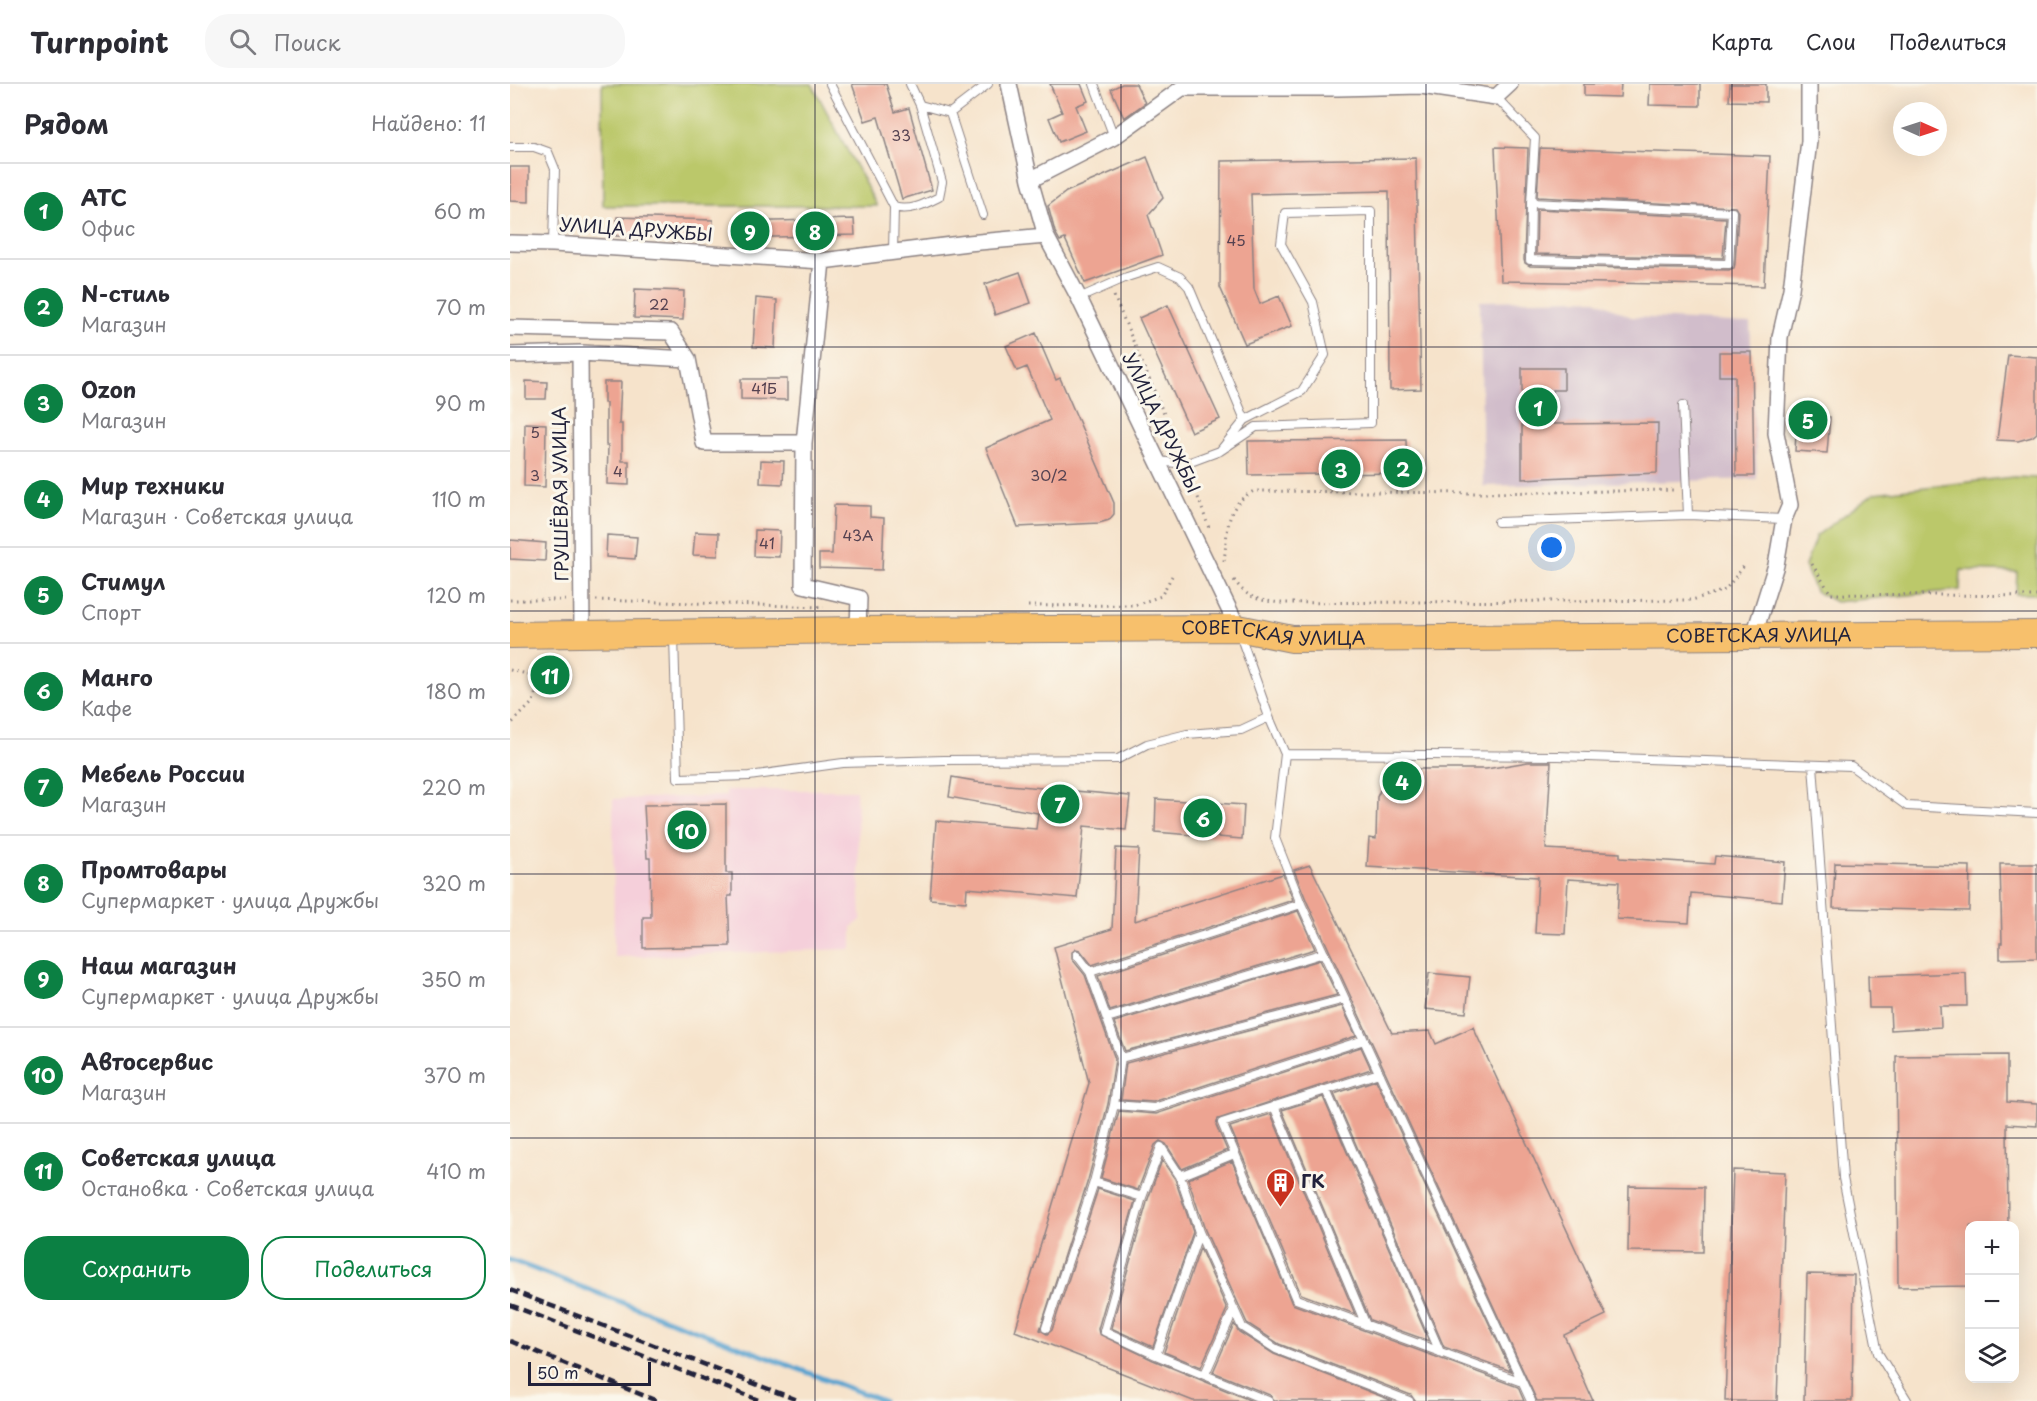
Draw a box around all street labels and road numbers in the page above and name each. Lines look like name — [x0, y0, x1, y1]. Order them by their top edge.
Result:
street label: УЛИЦА ДРУЖБЫ — [559, 210, 714, 247]
street label: УЛИЦА ДРУЖБЫ — [1117, 347, 1208, 497]
street label: ГРУШЁВАЯ УЛИЦА — [544, 406, 575, 582]
street label: СОВЕТСКАЯ УЛИЦА — [1181, 613, 1366, 651]
street label: СОВЕТСКАЯ УЛИЦА — [1666, 620, 1852, 648]

